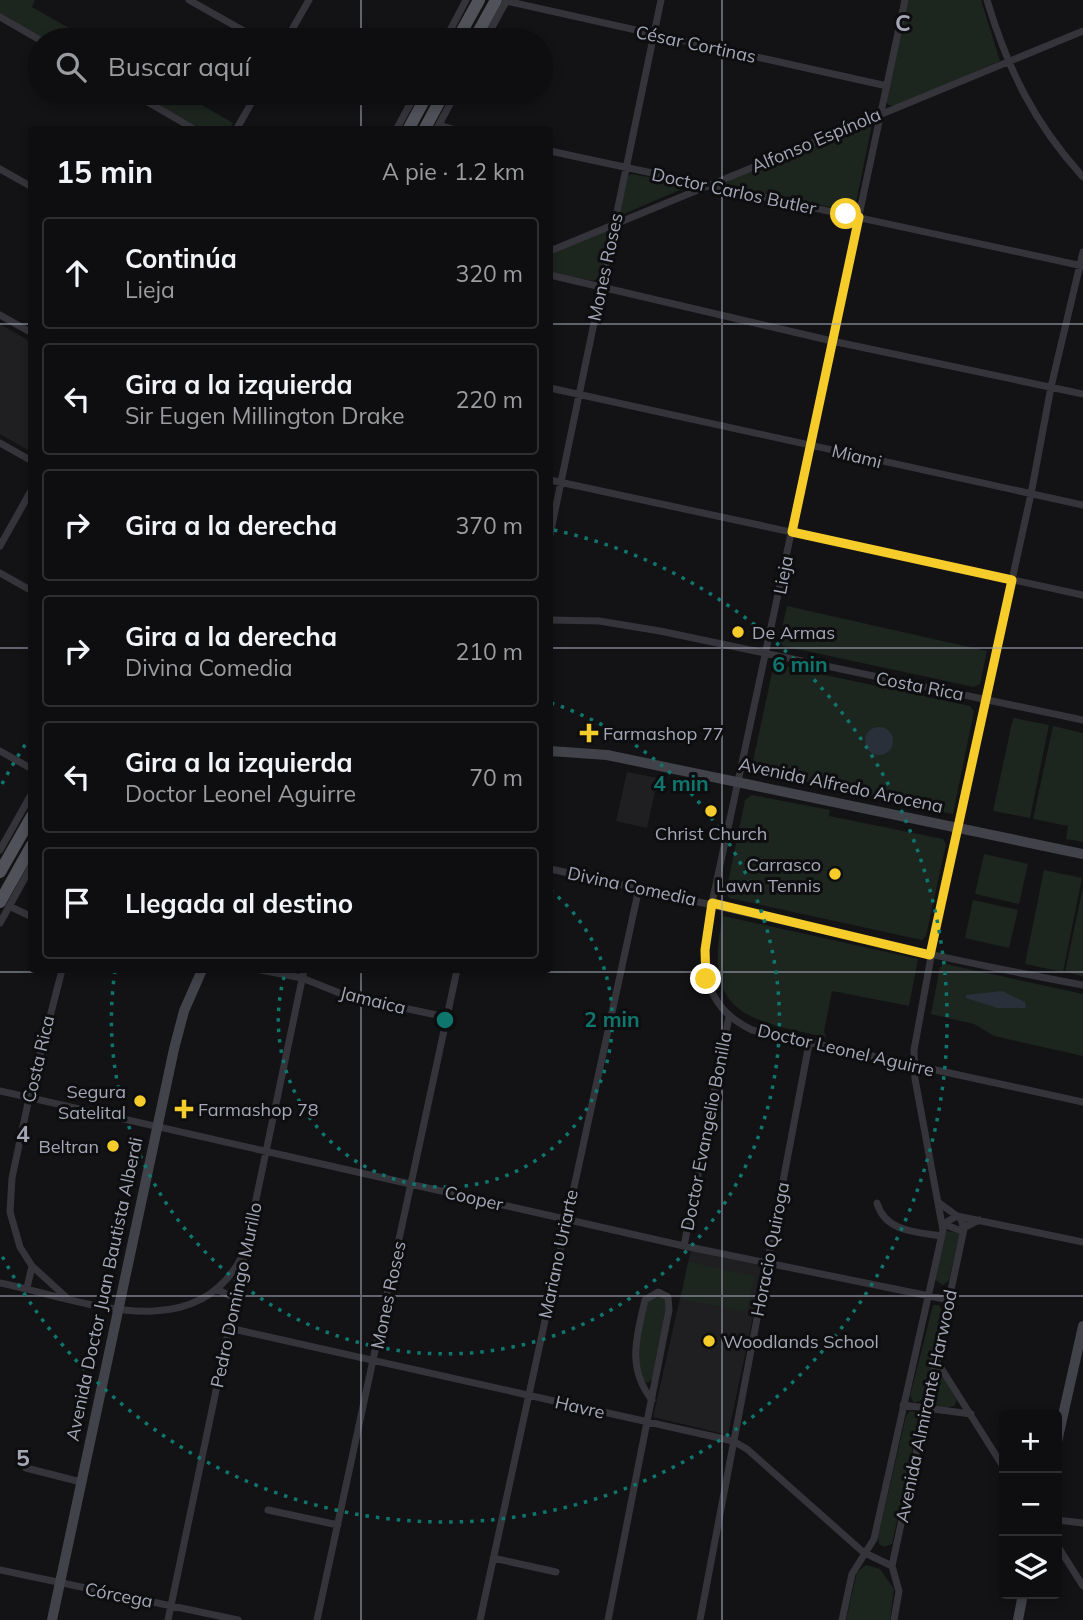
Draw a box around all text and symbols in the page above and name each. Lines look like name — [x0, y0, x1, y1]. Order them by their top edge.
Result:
text: C — [895, 8, 911, 37]
street label: César Cortinas — [634, 20, 758, 68]
search box — [28, 28, 553, 105]
icon: search — [52, 48, 90, 86]
text: Buscar aquí — [108, 50, 251, 83]
street label: Alfonso Espínola — [748, 102, 884, 178]
text: 15 min — [56, 153, 153, 191]
text: A pie · 1.2 km — [382, 157, 525, 186]
street label: Doctor Carlos Butler — [650, 162, 819, 220]
route start — [830, 198, 861, 229]
street label: Mones Roses — [582, 211, 628, 323]
text: Continúa — [125, 242, 237, 275]
icon: ahead — [58, 254, 96, 292]
text: 320 m — [455, 259, 523, 288]
text: Lieja — [125, 275, 175, 304]
text: Gira a la izquierda — [125, 368, 353, 401]
icon: left — [58, 380, 96, 418]
text: 220 m — [455, 385, 523, 414]
text: Sir Eugen Millington Drake — [125, 401, 405, 430]
street label: Miami — [830, 439, 884, 473]
icon: right — [58, 506, 96, 544]
text: Gira a la derecha — [125, 509, 337, 542]
text: 370 m — [455, 511, 523, 540]
street label: Lieja — [768, 554, 798, 596]
text: Gira a la derecha — [125, 620, 337, 653]
place label: De Armas — [752, 621, 835, 644]
marker: De Armas — [730, 624, 746, 640]
icon: right — [58, 632, 96, 670]
text: 210 m — [455, 637, 523, 666]
text: 6 min — [772, 651, 828, 677]
text: Divina Comedia — [125, 653, 292, 682]
street label: Costa Rica — [874, 666, 966, 706]
place label: Farmashop 77 — [603, 722, 724, 745]
marker: Farmashop 77 — [581, 725, 597, 741]
text: Gira a la izquierda — [125, 746, 353, 779]
street label: Avenida Alfredo Arocena — [737, 752, 945, 818]
icon: left — [58, 758, 96, 796]
text: 70 m — [469, 763, 523, 792]
text: 4 min — [653, 770, 709, 796]
text: Doctor Leonel Aguirre — [125, 779, 356, 808]
marker: Christ Church — [703, 803, 719, 819]
place label: Christ Church — [655, 822, 767, 845]
place label: Carrasco Lawn Tennis — [716, 853, 821, 897]
street label: Divina Comedia — [566, 861, 698, 911]
marker: Carrasco Lawn Tennis — [827, 866, 843, 882]
icon: arrive — [58, 884, 96, 922]
text: Llegada al destino — [125, 887, 353, 920]
route end — [690, 963, 721, 994]
street label: Jamaica — [338, 981, 408, 1019]
text: 2 min — [584, 1006, 640, 1032]
centre of rings — [433, 1008, 457, 1032]
street label: Costa Rica — [17, 1013, 59, 1105]
street label: Doctor Leonel Aguirre — [755, 1018, 937, 1082]
street label: Doctor Evangelio Bonilla — [675, 1029, 737, 1233]
place label: Segura Satelital — [58, 1080, 126, 1124]
marker: Segura Satelital — [132, 1093, 148, 1109]
place label: Farmashop 78 — [198, 1098, 319, 1121]
marker: Farmashop 78 — [176, 1101, 192, 1117]
text: 4 — [16, 1119, 30, 1148]
place label: Beltran — [39, 1135, 99, 1158]
street label: Avenida Doctor Juan Bautista Alberdi — [61, 1135, 147, 1443]
marker: Beltran — [105, 1138, 121, 1154]
street label: Cooper — [442, 1180, 506, 1216]
street label: Horacio Quiroga — [746, 1180, 794, 1318]
street label: Mariano Uriarte — [533, 1187, 583, 1321]
street label: Pedro Domingo Murillo — [205, 1200, 267, 1390]
street label: Mones Roses — [365, 1239, 411, 1351]
street label: Avenida Almirante Harwood — [890, 1287, 962, 1525]
place label: Woodlands School — [723, 1330, 879, 1353]
marker: Woodlands School — [701, 1333, 717, 1349]
street label: Havre — [553, 1390, 607, 1424]
map controls — [999, 1410, 1062, 1599]
button: + — [999, 1410, 1062, 1473]
text: 5 — [16, 1443, 30, 1472]
button: − — [999, 1473, 1062, 1536]
button: layers — [999, 1536, 1062, 1599]
street label: Córcega — [83, 1577, 155, 1613]

